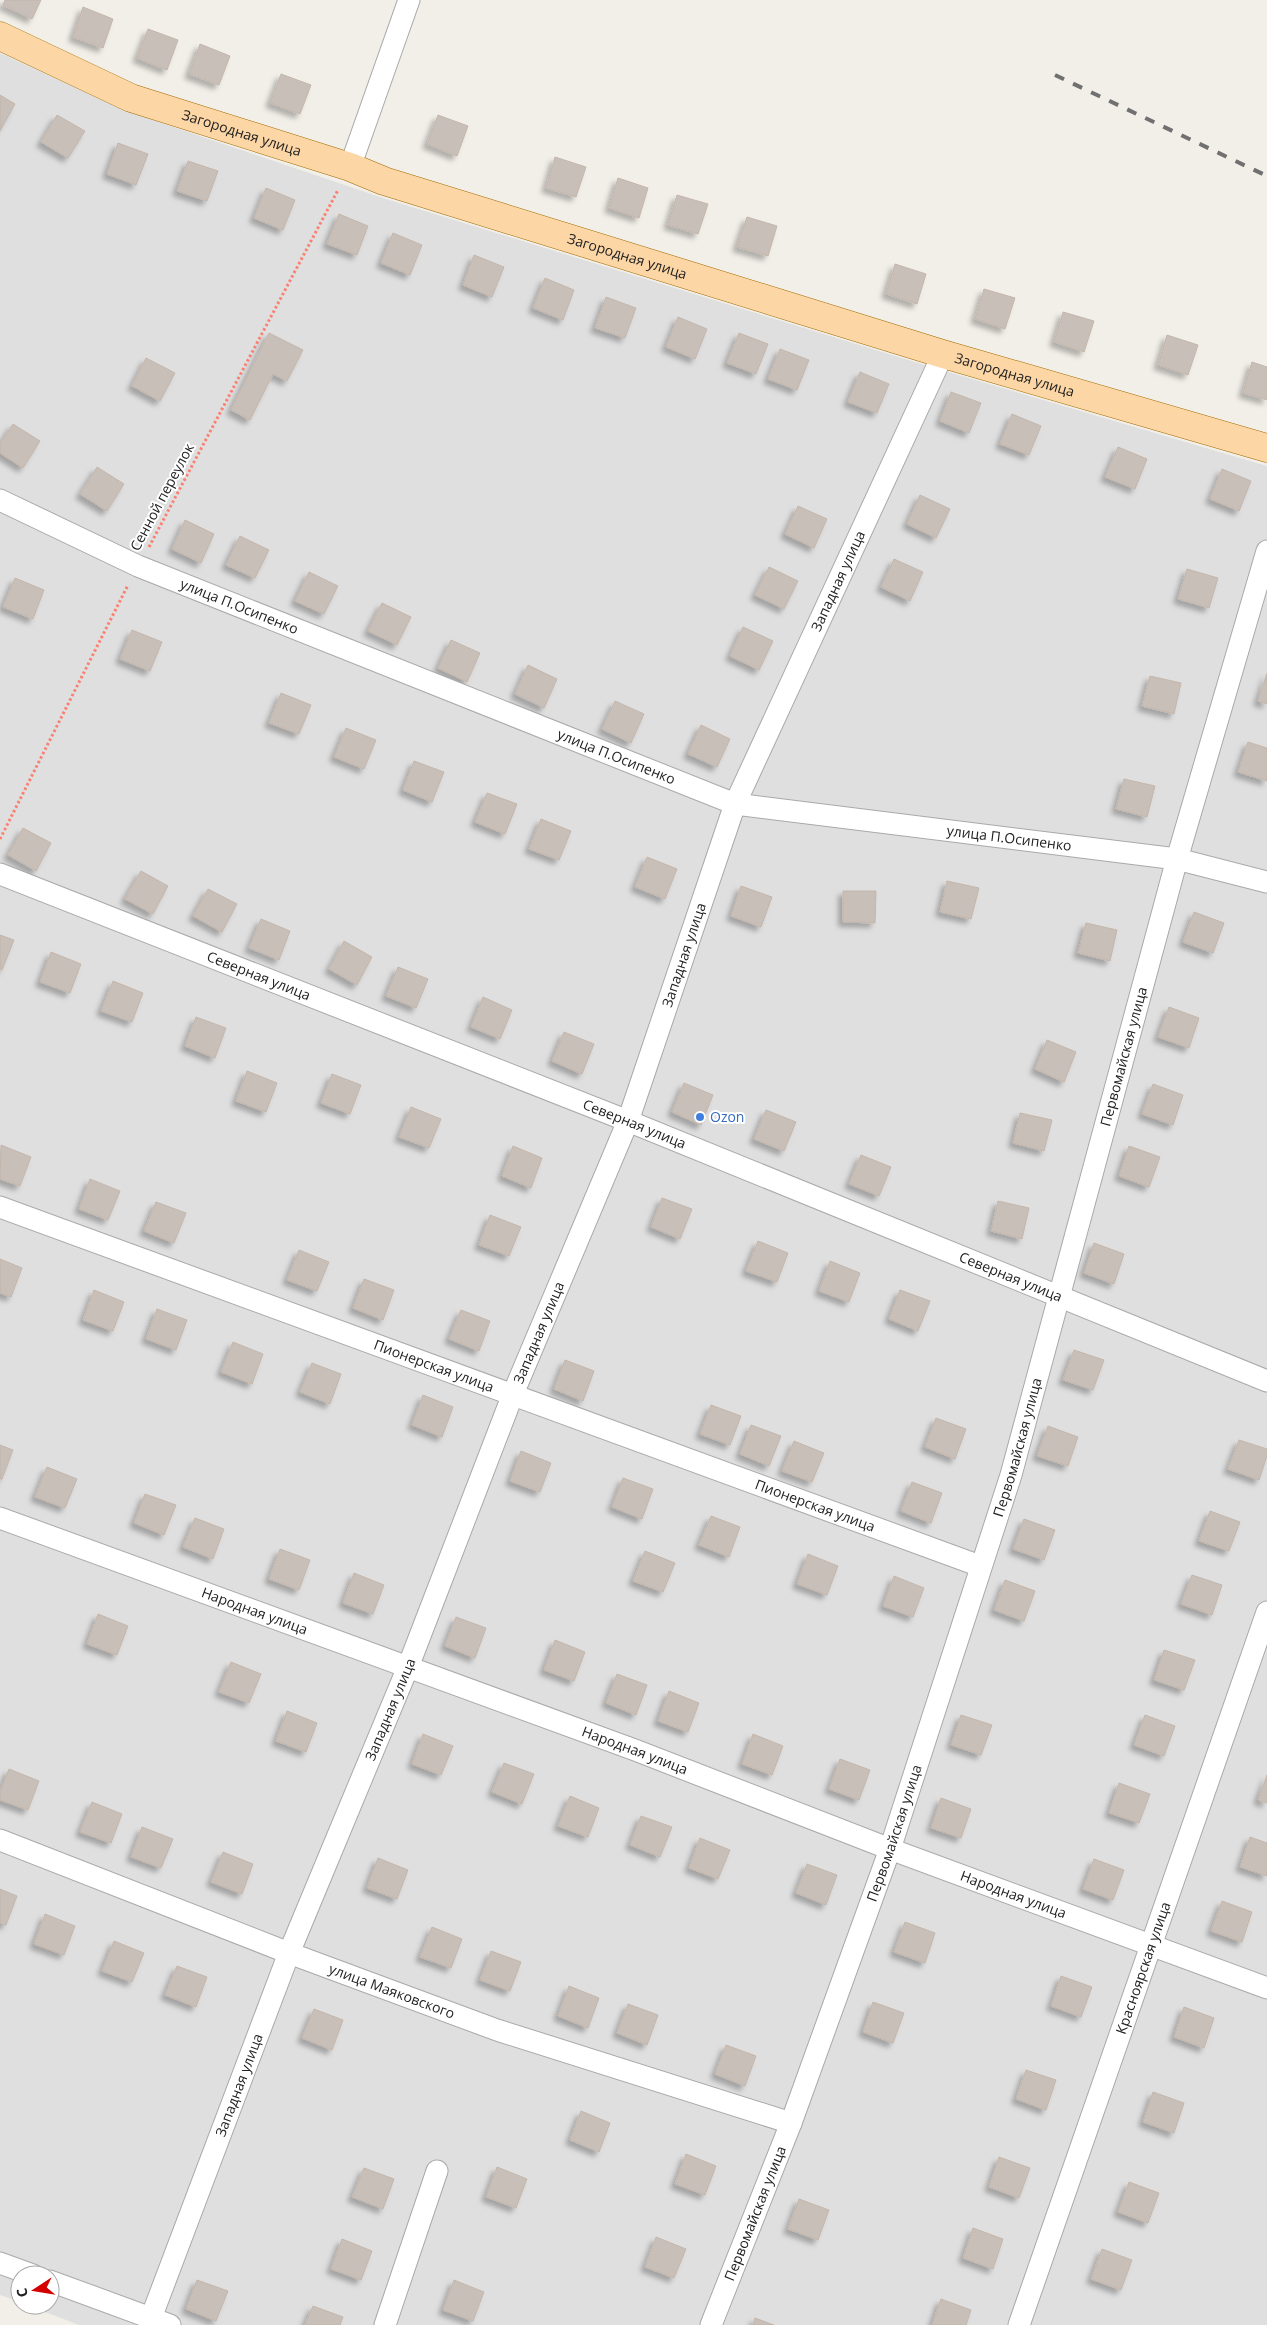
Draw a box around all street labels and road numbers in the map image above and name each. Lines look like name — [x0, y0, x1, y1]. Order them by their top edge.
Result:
street label: Загородная улица — [180, 105, 304, 160]
street label: Загородная улица — [565, 228, 689, 283]
street label: Загородная улица — [953, 348, 1077, 401]
street label: Сенной переулок — [125, 439, 198, 554]
street label: Западная улица — [806, 527, 869, 634]
street label: улица П.Осипенко — [178, 574, 301, 638]
street label: улица П.Осипенко — [555, 724, 678, 788]
street label: улица П.Осипенко — [946, 820, 1073, 855]
street label: Западная улица — [657, 900, 710, 1009]
street label: Северная улица — [204, 946, 313, 1004]
street label: Первомайская улица — [1095, 985, 1151, 1128]
street label: Северная улица — [580, 1094, 689, 1153]
street label: Северная улица — [956, 1247, 1065, 1306]
street label: Западная улица — [508, 1279, 568, 1386]
street label: Пионерская улица — [371, 1335, 497, 1396]
street label: Первомайская улица — [988, 1376, 1046, 1519]
street label: Пионерская улица — [753, 1474, 878, 1536]
street label: Народная улица — [199, 1582, 310, 1639]
street label: Западная улица — [360, 1655, 419, 1763]
street label: Народная улица — [579, 1721, 691, 1779]
street label: Первомайская улица — [862, 1762, 926, 1904]
street label: Народная улица — [958, 1866, 1069, 1922]
street label: Красноярская улица — [1111, 1899, 1174, 2037]
street label: улица Маяковского — [326, 1959, 458, 2023]
street label: Западная улица — [210, 2031, 267, 2139]
street label: Первомайская улица — [719, 2143, 790, 2284]

